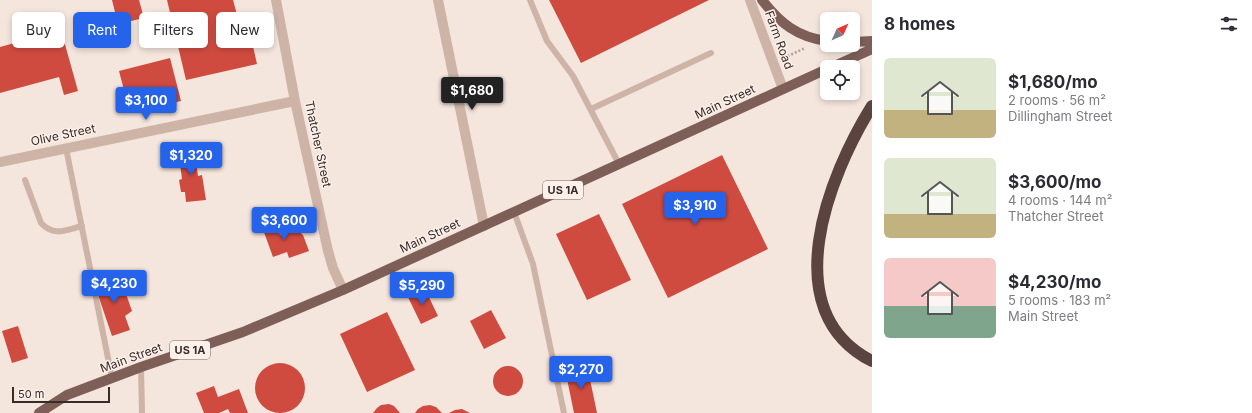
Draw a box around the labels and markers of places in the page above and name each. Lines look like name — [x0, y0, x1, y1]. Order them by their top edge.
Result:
pin: $1,680 — [439, 77, 505, 111]
pin: $3,100 — [113, 87, 179, 121]
pin: $1,320 — [158, 142, 224, 176]
pin: $3,910 — [662, 192, 728, 226]
pin: $3,600 — [251, 207, 317, 241]
pin: $4,230 — [81, 270, 147, 304]
pin: $5,290 — [389, 272, 455, 306]
pin: $2,270 — [548, 356, 614, 390]

